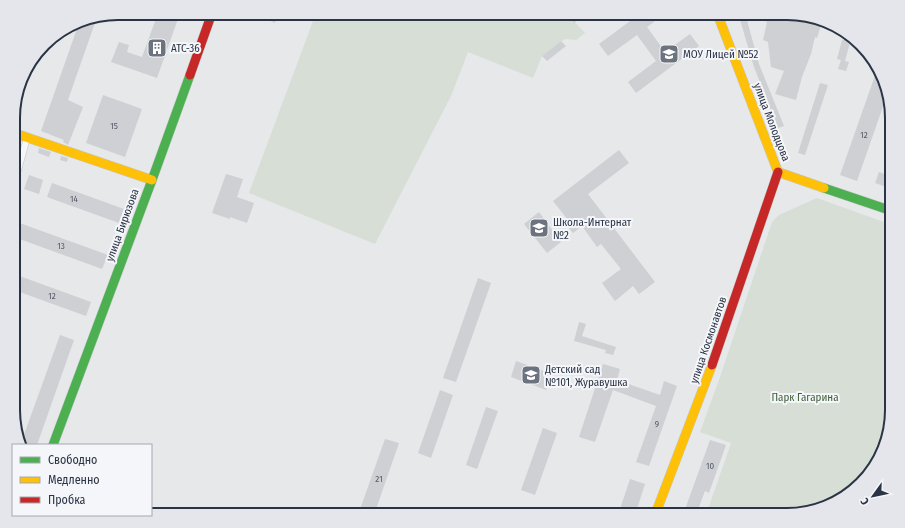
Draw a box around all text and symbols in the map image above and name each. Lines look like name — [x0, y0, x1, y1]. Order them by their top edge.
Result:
building icon: АТС-36 — [146, 37, 168, 59]
place label: АТС-36 — [171, 42, 200, 55]
school or university icon: МОУ Лицей №52 — [658, 43, 680, 65]
place label: МОУ Лицей №52 — [683, 48, 758, 61]
street label: улица Молодцова — [751, 81, 792, 163]
house number: 15 — [110, 121, 118, 131]
house number: 12 — [860, 130, 868, 140]
street label: улица Бирюзова — [103, 187, 142, 263]
house number: 14 — [70, 194, 79, 204]
place label: Школа-Интернат №2 — [553, 216, 632, 242]
school or university icon: Школа-Интернат №2 — [528, 217, 550, 239]
house number: 13 — [57, 241, 65, 251]
house number: 12 — [48, 291, 56, 301]
street label: улица Космонавтов — [688, 295, 729, 385]
place label: Детский сад №101, Журавушка — [544, 363, 628, 389]
school or university icon: Детский сад №101, Журавушка — [520, 364, 542, 386]
park label: Парк Гагарина — [771, 391, 839, 404]
house number: 9 — [655, 419, 659, 429]
legend — [12, 444, 152, 516]
text: Свободно — [48, 453, 97, 467]
house number: 10 — [706, 461, 714, 471]
text: Медленно — [48, 473, 100, 487]
house number: 21 — [375, 474, 383, 484]
north arrow — [853, 476, 893, 516]
text: Пробка — [48, 493, 86, 507]
text: С — [858, 495, 872, 507]

